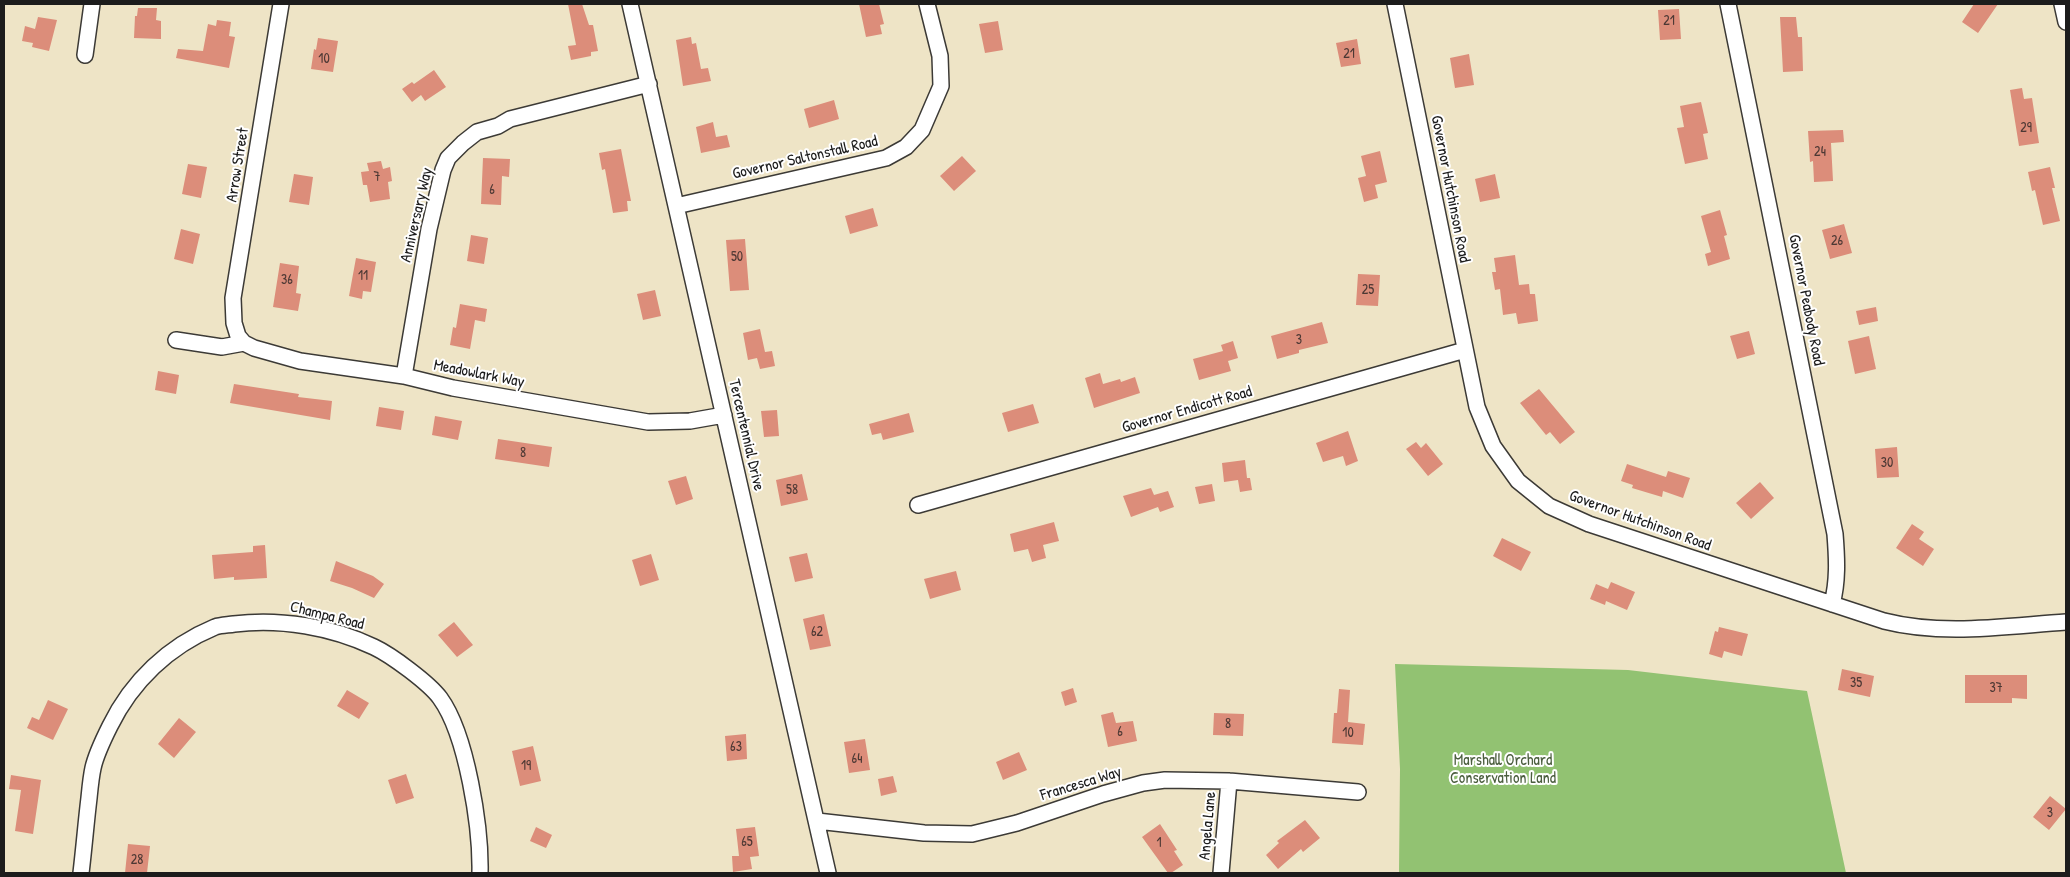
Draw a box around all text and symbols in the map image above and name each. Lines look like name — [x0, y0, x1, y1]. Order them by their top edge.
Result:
house number: 21 — [1663, 13, 1675, 29]
house number: 21 — [1343, 46, 1355, 62]
house number: 10 — [318, 51, 330, 67]
street label: Governor Hutchinson Road — [1426, 114, 1474, 264]
house number: 29 — [2020, 120, 2032, 136]
street label: Arrow Street — [223, 127, 253, 203]
street label: Governor Saltonstall Road — [731, 132, 879, 184]
house number: 24 — [1814, 144, 1826, 160]
street label: Anniversary Way — [397, 166, 437, 264]
house number: 7 — [374, 169, 380, 185]
house number: 6 — [489, 182, 495, 198]
street label: Governor Peabody Road — [1784, 233, 1828, 367]
house number: 26 — [1831, 233, 1843, 249]
house number: 50 — [731, 249, 743, 265]
house number: 11 — [358, 268, 368, 284]
house number: 36 — [281, 272, 293, 288]
house number: 25 — [1362, 282, 1374, 298]
house number: 3 — [1296, 332, 1302, 348]
street label: Meadowlark Way — [432, 356, 526, 392]
street label: Tercentennial Drive — [724, 377, 768, 493]
street label: Governor Endicott Road — [1120, 382, 1254, 438]
house number: 8 — [520, 445, 526, 461]
house number: 30 — [1881, 455, 1893, 471]
house number: 58 — [786, 482, 798, 498]
street label: Governor Hutchinson Road — [1566, 486, 1714, 556]
street label: Champa Road — [288, 598, 366, 634]
house number: 62 — [811, 624, 823, 640]
house number: 35 — [1850, 675, 1862, 691]
house number: 37 — [1989, 680, 2003, 696]
house number: 8 — [1225, 716, 1231, 732]
house number: 6 — [1117, 724, 1123, 740]
house number: 10 — [1342, 725, 1354, 741]
house number: 63 — [730, 739, 742, 755]
house number: 64 — [852, 751, 862, 767]
park label: Marshall Orchard Conservation Land — [1450, 751, 1556, 789]
house number: 19 — [521, 758, 531, 774]
street label: Francesca Way — [1038, 763, 1124, 805]
street label: Angela Lane — [1195, 791, 1221, 861]
house number: 3 — [2047, 805, 2053, 821]
house number: 65 — [741, 834, 753, 850]
house number: 1 — [1156, 835, 1162, 851]
house number: 28 — [131, 852, 143, 868]

